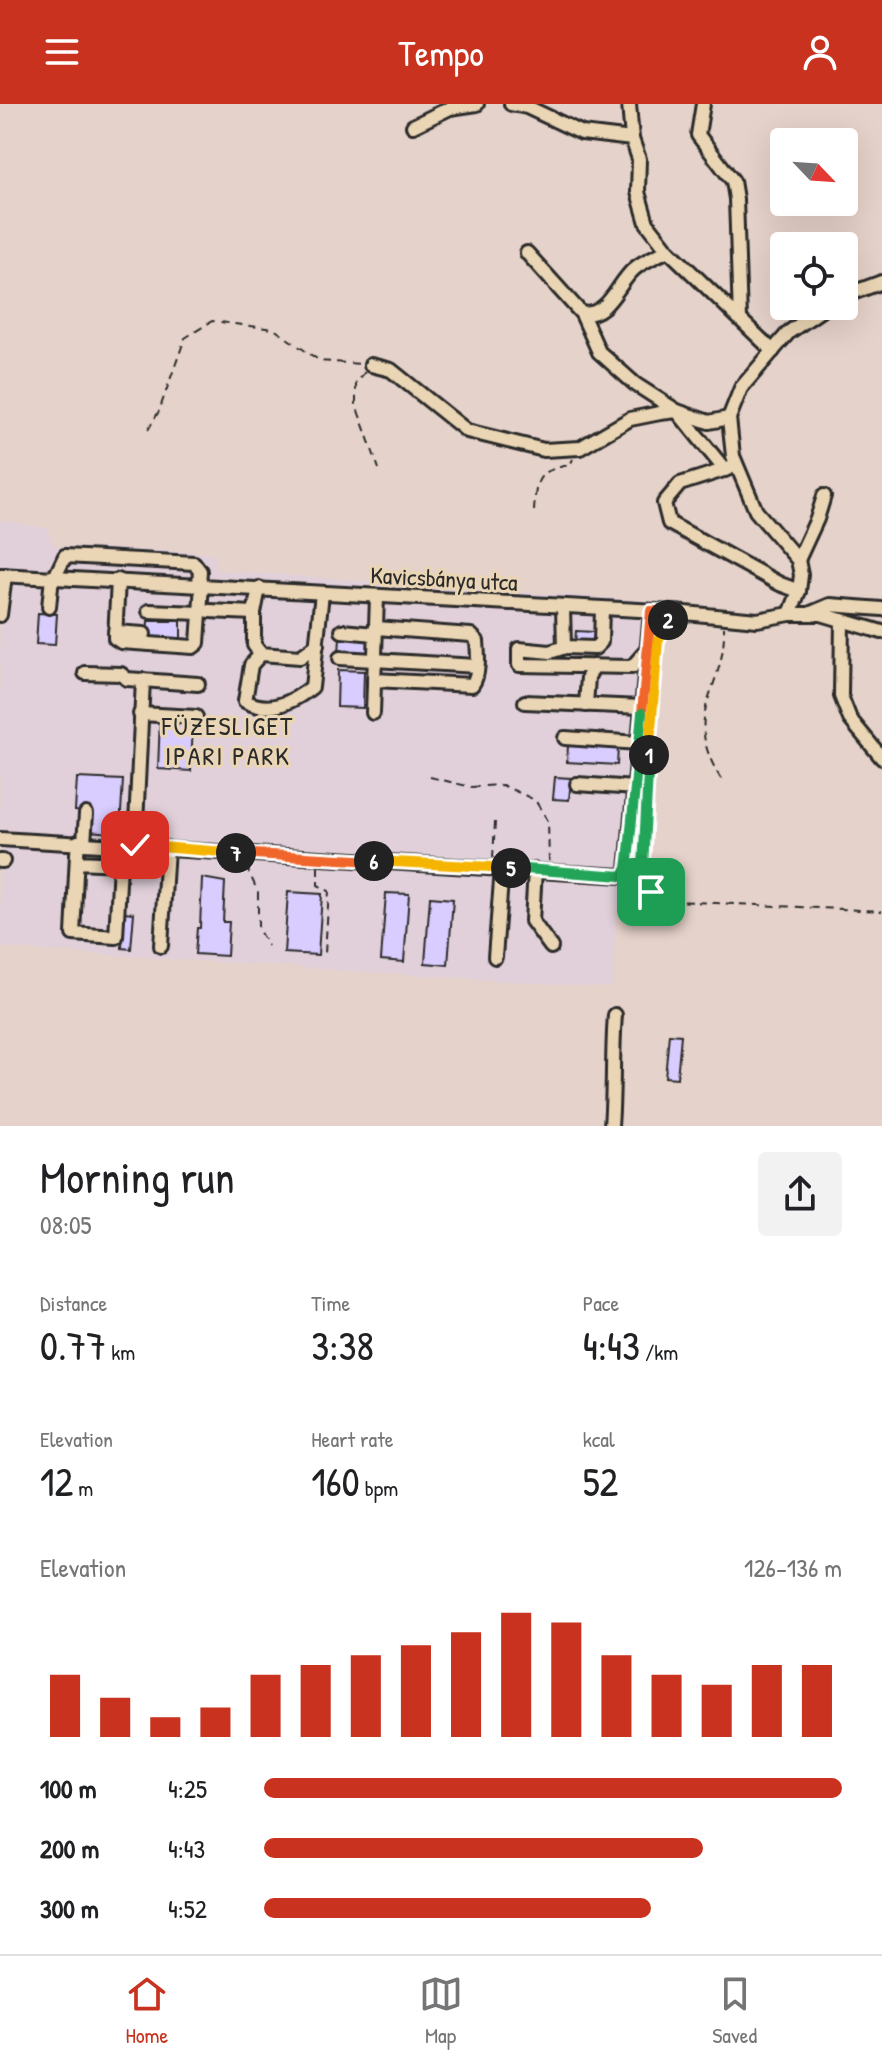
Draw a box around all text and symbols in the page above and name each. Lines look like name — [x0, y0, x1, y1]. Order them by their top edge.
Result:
text: Tempo — [398, 28, 484, 77]
icon: menu — [40, 30, 84, 74]
icon: person — [798, 30, 842, 74]
north arrow — [770, 128, 858, 216]
map controls — [770, 128, 858, 320]
button: locate — [770, 232, 858, 320]
street label: Kavicsbánya utca — [370, 558, 518, 598]
pin: 2 — [648, 600, 688, 640]
text: 2 — [663, 605, 673, 635]
district label: FÜZESLIGET IPARI PARK — [161, 708, 294, 773]
pin: 1 — [629, 735, 669, 775]
text: 1 — [645, 740, 653, 770]
pin — [101, 811, 169, 879]
icon: check — [113, 823, 157, 867]
pin: 7 — [216, 833, 256, 873]
text: 7 — [231, 838, 241, 868]
pin: 6 — [354, 841, 394, 881]
text: 6 — [370, 846, 378, 876]
pin: 5 — [491, 848, 531, 888]
text: 5 — [506, 853, 516, 883]
pin — [617, 858, 685, 926]
icon: arrive — [629, 870, 673, 914]
text: Morning run — [40, 1147, 235, 1207]
button: share — [758, 1152, 842, 1236]
text: 08:05 — [40, 1207, 92, 1242]
text: Distance — [40, 1288, 107, 1318]
text: Time — [311, 1288, 350, 1318]
text: Pace — [583, 1288, 619, 1318]
text: 0.77 — [40, 1318, 106, 1372]
text: 3:38 — [311, 1318, 374, 1372]
text: 4:43 — [583, 1318, 640, 1372]
text: km — [106, 1337, 135, 1367]
text: /km — [640, 1337, 678, 1367]
text: Elevation — [40, 1424, 113, 1454]
text: Heart rate — [311, 1424, 394, 1454]
text: kcal — [583, 1424, 615, 1454]
text: 12 — [40, 1454, 73, 1508]
text: 160 — [311, 1454, 360, 1508]
text: 52 — [583, 1454, 618, 1508]
text: m — [73, 1473, 93, 1503]
text: bpm — [360, 1473, 398, 1503]
text: Elevation — [40, 1550, 126, 1585]
text: 126–136 m — [744, 1550, 842, 1585]
text: 100 m — [40, 1771, 96, 1806]
text: 4:25 — [168, 1771, 207, 1806]
text: 200 m — [40, 1831, 99, 1866]
text: 4:43 — [168, 1831, 205, 1866]
text: 300 m — [40, 1891, 99, 1926]
text: 4:52 — [168, 1891, 207, 1926]
tab: Home — [125, 1972, 169, 2050]
tab: Map — [419, 1972, 463, 2050]
tab: Saved — [712, 1972, 757, 2050]

